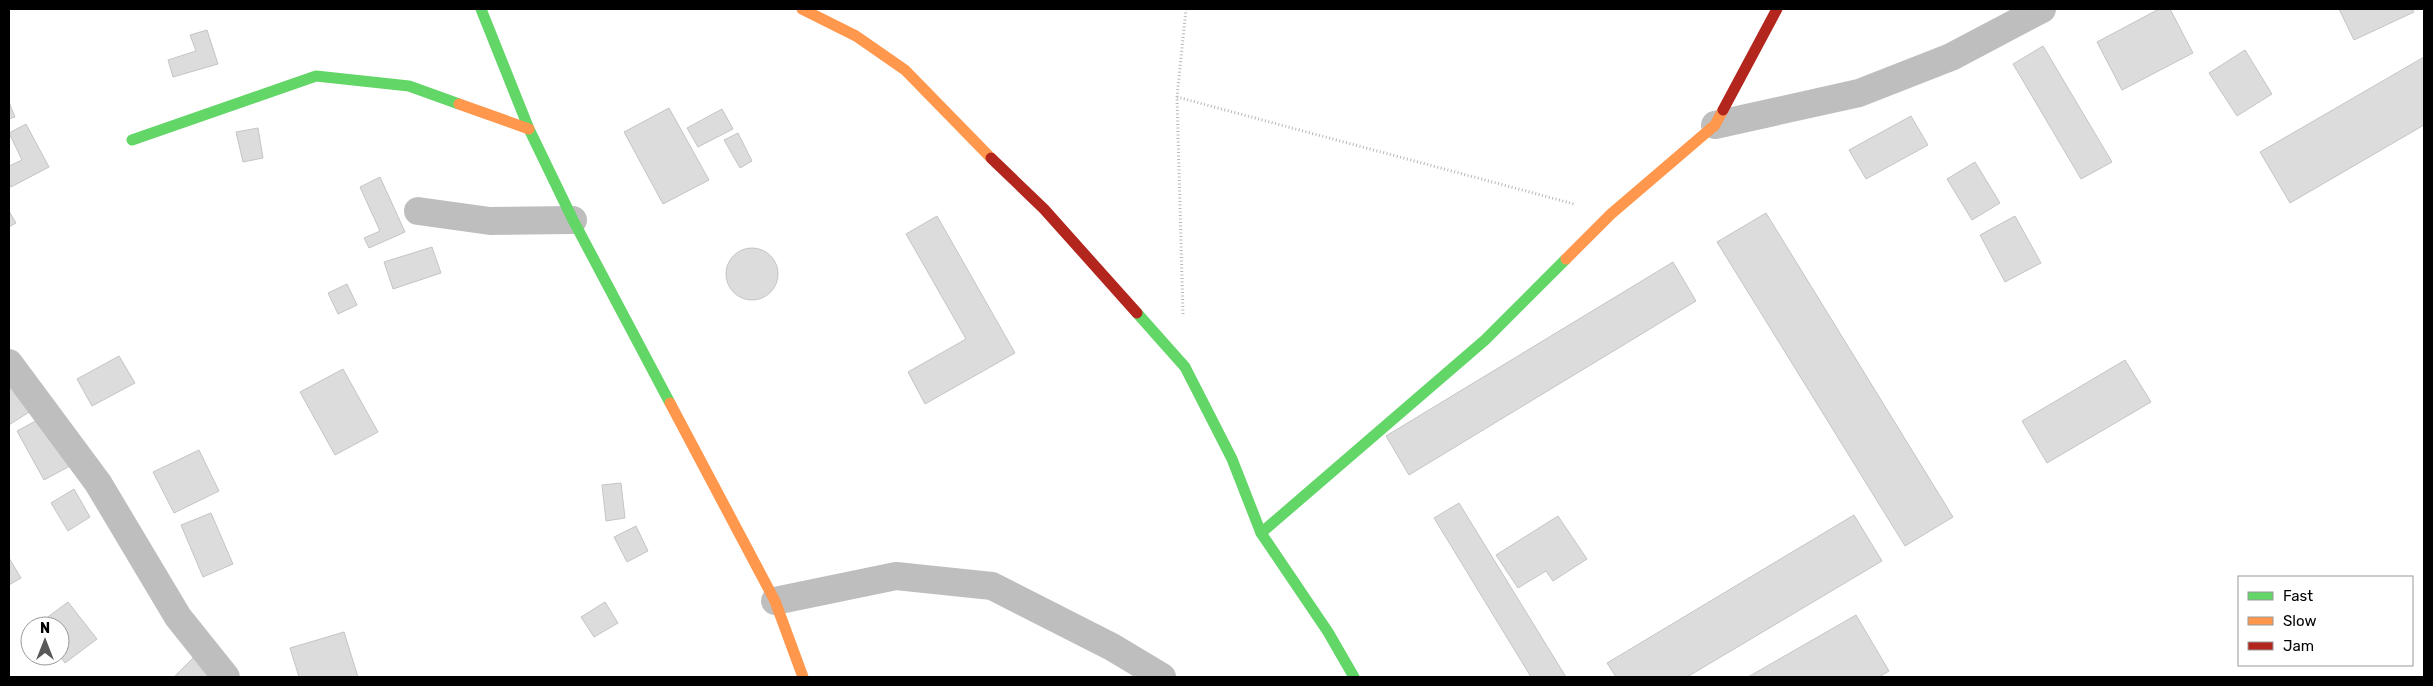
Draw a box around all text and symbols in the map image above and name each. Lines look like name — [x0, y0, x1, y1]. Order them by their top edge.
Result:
legend — [2238, 576, 2413, 666]
text: Fast — [2283, 587, 2313, 605]
text: Slow — [2283, 612, 2316, 630]
north arrow — [20, 616, 70, 666]
text: N — [40, 620, 50, 637]
text: Jam — [2283, 637, 2314, 655]

